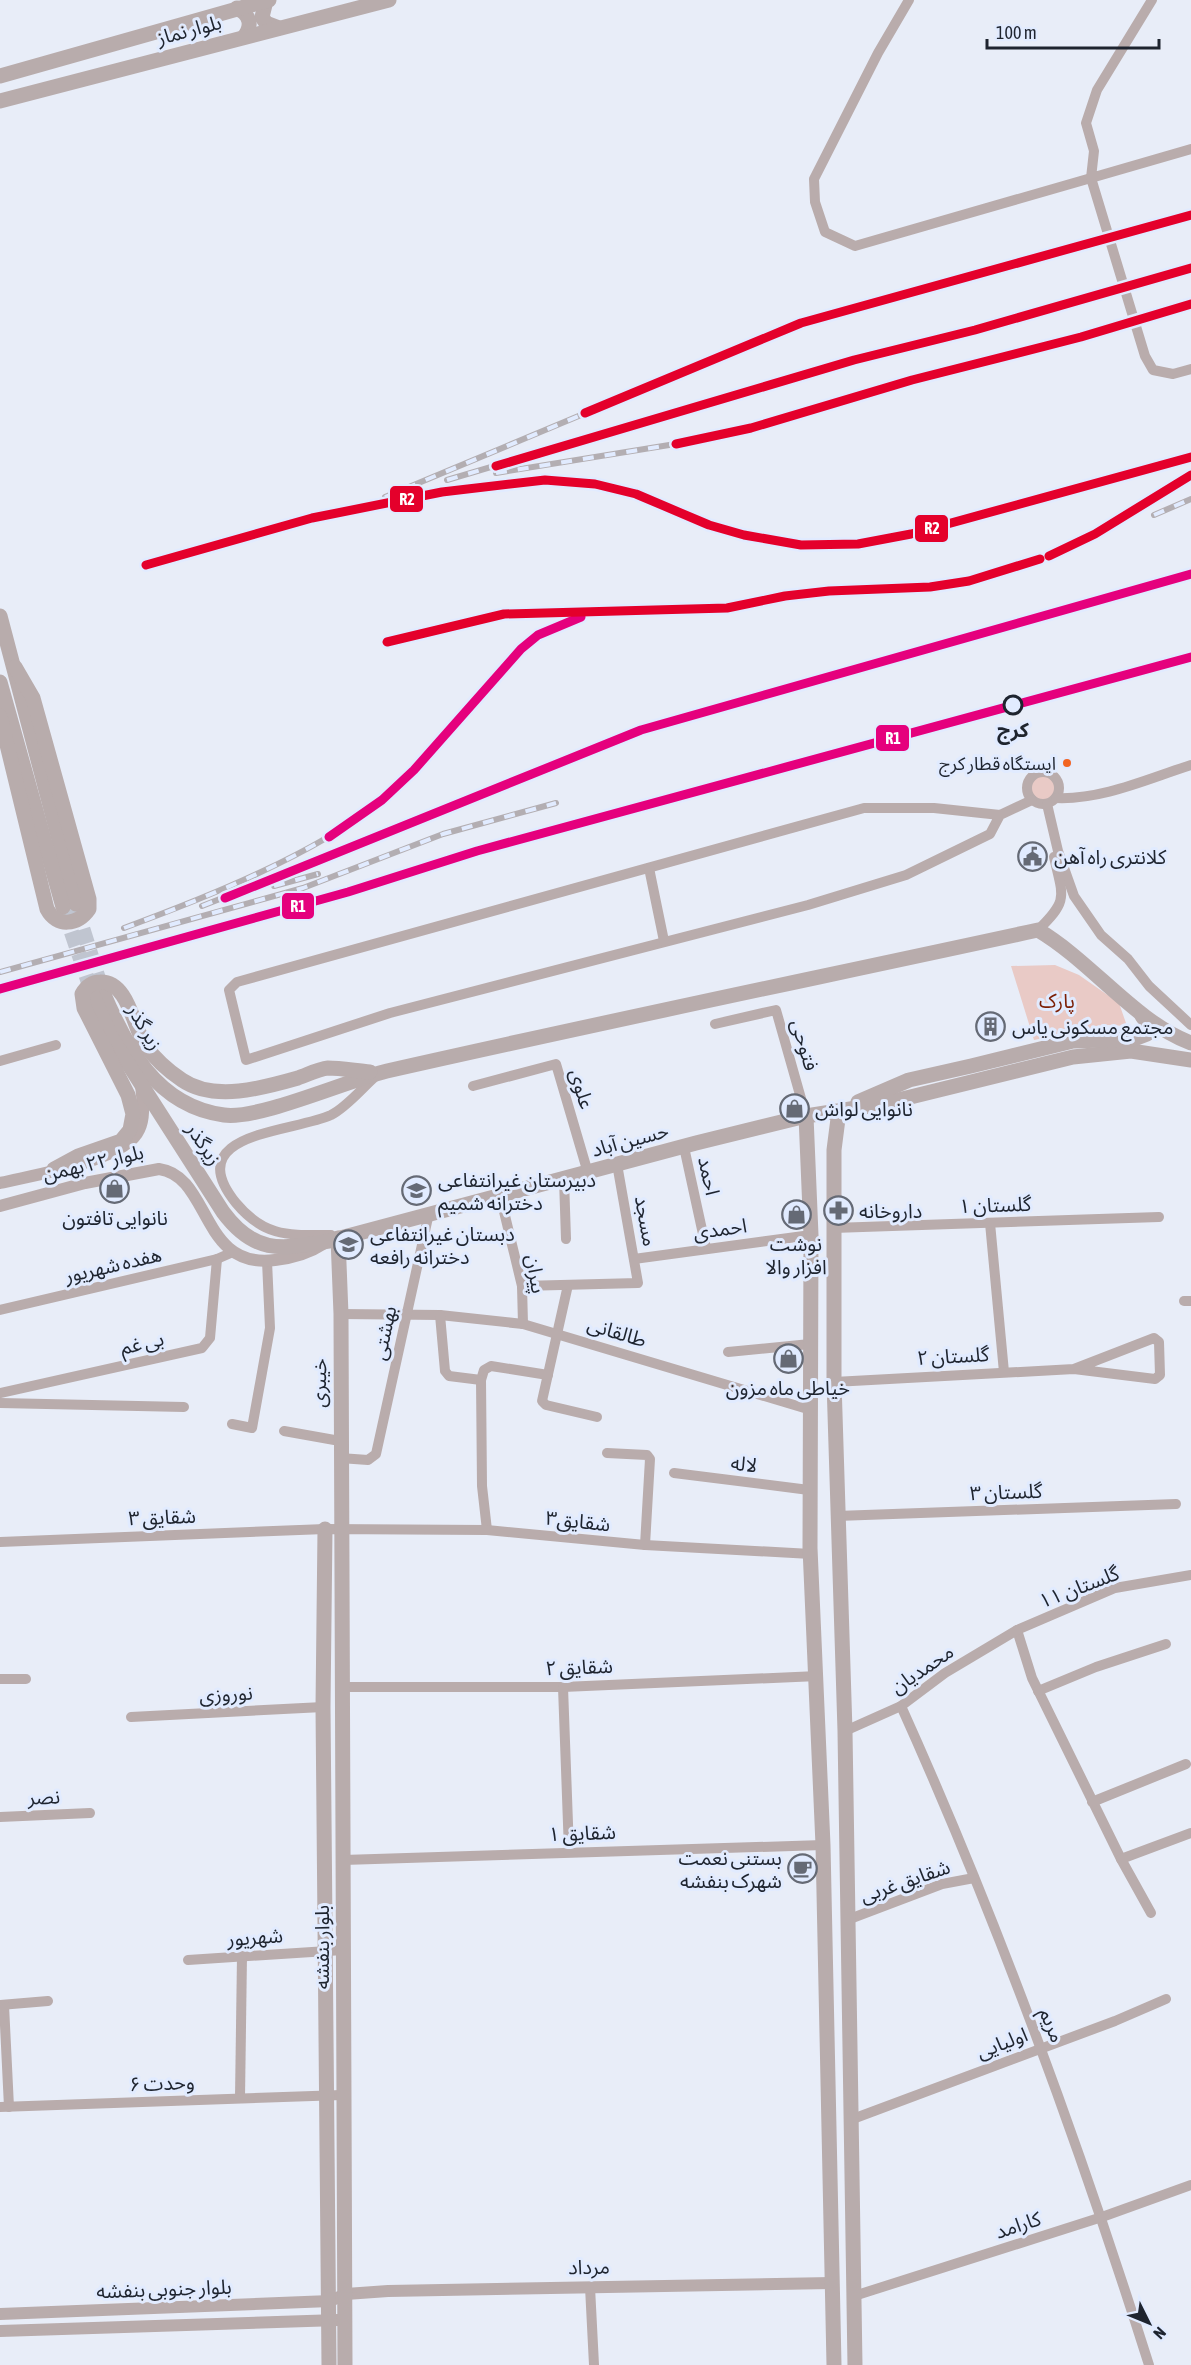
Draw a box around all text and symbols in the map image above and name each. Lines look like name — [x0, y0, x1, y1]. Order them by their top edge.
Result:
street label: بلوار نماز — [153, 10, 224, 50]
scale bar — [987, 12, 1160, 50]
text: 100 m — [996, 22, 1037, 43]
line badge: R2 — [389, 485, 424, 513]
text: R2 — [399, 490, 415, 508]
line badge: R2 — [914, 514, 949, 543]
text: R2 — [924, 519, 940, 537]
marker: کرج — [1003, 695, 1023, 715]
place label: کرج — [997, 718, 1030, 745]
line badge: R1 — [875, 724, 910, 752]
text: R1 — [885, 729, 901, 747]
place label: ایستگاه قطار کرج — [939, 753, 1056, 777]
marker: ایستگاه قطار کرج — [1061, 757, 1073, 769]
public building icon: کلانتری راه آهن — [1017, 841, 1049, 873]
place label: کلانتری راه آهن — [1054, 845, 1167, 869]
line badge: R1 — [281, 892, 315, 920]
text: R1 — [290, 897, 306, 915]
park label: پارک — [1039, 989, 1075, 1014]
street label: زیر گذر — [122, 999, 168, 1054]
building icon: مجتمع مسکونی یاس — [975, 1011, 1007, 1043]
place label: مجتمع مسکونی یاس — [1012, 1015, 1174, 1042]
street label: فتوحی — [786, 1017, 824, 1074]
street label: علوی — [565, 1066, 599, 1112]
shop icon: نانوایی لواش — [778, 1093, 810, 1125]
place label: نانوایی لواش — [815, 1097, 913, 1121]
street label: زیرگذر — [181, 1117, 227, 1170]
street label: حسین آباد — [589, 1118, 671, 1162]
street label: بلوار ۲۲ بهمن — [40, 1140, 146, 1186]
street label: احمد — [694, 1155, 725, 1197]
place label: دبیرستان غیرانتفاعی دخترانه شمیم — [438, 1168, 596, 1218]
shop icon: نانوایی تافتون — [99, 1172, 131, 1204]
school or university icon: دبیرستان غیرانتفاعی دخترانه شمیم — [401, 1175, 433, 1207]
street label: گلستان ۱ — [958, 1192, 1032, 1218]
street label: مسجد — [631, 1194, 662, 1248]
pharmacy icon: داروخانه — [822, 1195, 854, 1227]
shop icon: نوشت افزار والا — [780, 1198, 812, 1230]
place label: داروخانه — [859, 1199, 922, 1223]
place label: نانوایی تافتون — [62, 1206, 168, 1230]
street label: احمدی — [692, 1213, 748, 1245]
place label: دبستان غیرانتفاعی دخترانه رافعه — [370, 1222, 515, 1269]
school or university icon: دبستان غیرانتفاعی دخترانه رافعه — [333, 1229, 365, 1261]
place label: نوشت افزار والا — [765, 1232, 827, 1279]
street label: هفده شهریور — [61, 1242, 164, 1288]
street label: پیران — [520, 1253, 551, 1295]
street label: بهشتی — [367, 1304, 401, 1362]
street label: طالقانی — [585, 1312, 649, 1352]
street label: بی غم — [118, 1326, 167, 1363]
shop icon: خیاطی ماه مزون — [772, 1342, 804, 1374]
street label: گلستان ۲ — [916, 1342, 991, 1370]
street label: خیبری — [307, 1358, 331, 1408]
place label: خیاطی ماه مزون — [726, 1376, 850, 1400]
street label: لاله — [729, 1450, 759, 1477]
street label: گلستان ۳ — [969, 1479, 1043, 1505]
street label: شقایق ۳ — [128, 1504, 196, 1531]
street label: شقایق۳ — [544, 1506, 612, 1537]
street label: گلستان ۱۱ — [1036, 1561, 1123, 1613]
street label: محمدیان — [886, 1639, 958, 1699]
street label: شقایق ۲ — [545, 1654, 613, 1681]
street label: نوروزی — [199, 1681, 253, 1707]
street label: نصر — [26, 1784, 61, 1810]
street label: شقایق ۱ — [548, 1820, 616, 1847]
place label: بستنی نعمت شهرک بنفشه — [679, 1846, 782, 1893]
cafe icon: بستنی نعمت شهرک بنفشه — [787, 1853, 819, 1885]
street label: شقایق غربی — [857, 1854, 954, 1909]
street label: بلوار بنفشه — [310, 1905, 334, 1989]
street label: شهریور — [225, 1923, 284, 1951]
street label: مریم — [1032, 2004, 1070, 2047]
street label: اولیایی — [973, 2022, 1031, 2064]
street label: وحدت ۶ — [129, 2070, 195, 2096]
street label: کارامد — [992, 2206, 1045, 2244]
street label: مرداد — [568, 2255, 610, 2279]
street label: بلوار جنوبی بنفشه — [96, 2275, 232, 2303]
north arrow — [1119, 2293, 1179, 2353]
text: N — [1150, 2324, 1170, 2343]

